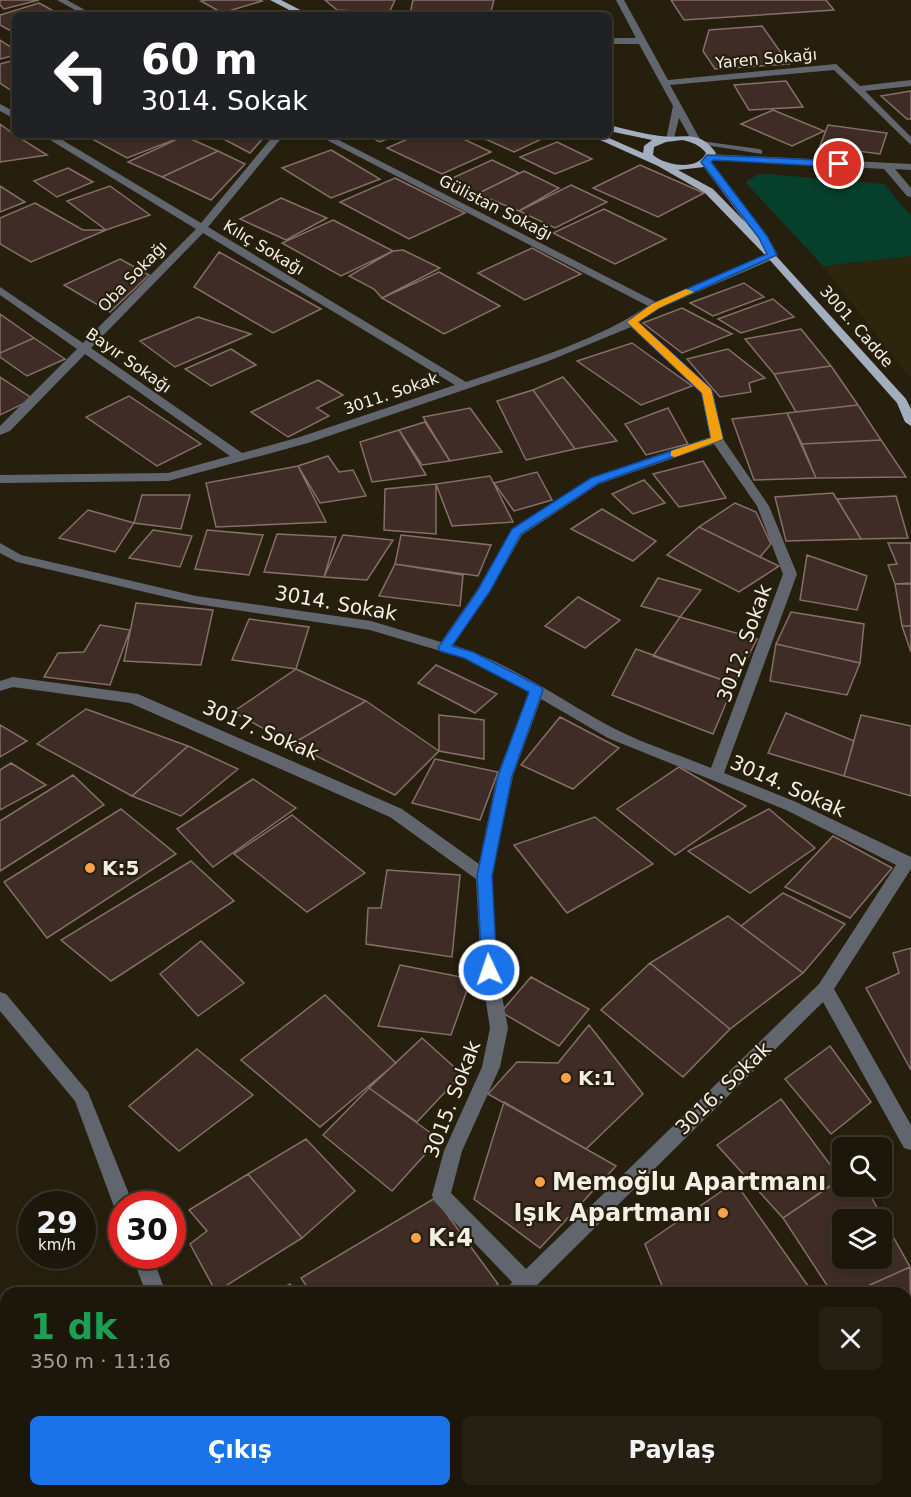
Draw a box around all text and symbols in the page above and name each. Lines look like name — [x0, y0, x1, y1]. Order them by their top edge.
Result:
text: 60 m — [141, 35, 258, 84]
icon: left — [42, 36, 120, 114]
street label: Yaren Sokağı — [713, 45, 818, 72]
text: 3014. Sokak — [141, 85, 308, 116]
pin — [813, 138, 864, 189]
icon: arrive — [822, 147, 855, 180]
street label: Gülistan Sokağı — [436, 171, 556, 244]
street label: Kılıç Sokağı — [220, 216, 308, 279]
street label: Oba Sokağı — [94, 237, 171, 316]
street label: 3001. Cadde — [816, 282, 897, 371]
street label: Bayır Sokağı — [82, 324, 175, 397]
street label: 3011. Sokak — [341, 368, 442, 419]
street label: 3014. Sokak — [273, 580, 399, 626]
street label: 3012. Sokak — [712, 580, 777, 705]
street label: 3017. Sokak — [199, 695, 323, 765]
street label: 3014. Sokak — [727, 750, 850, 822]
place label: K:5 — [102, 856, 139, 880]
marker: K:5 — [83, 861, 97, 875]
position arrow — [457, 938, 521, 1002]
street label: 3016. Sokak — [670, 1036, 776, 1140]
street label: 3015. Sokak — [419, 1037, 486, 1161]
place label: K:1 — [578, 1066, 615, 1090]
marker: K:1 — [559, 1071, 573, 1085]
map controls — [832, 1137, 892, 1269]
button: search — [832, 1137, 892, 1197]
place label: Memoğlu Apartmanı — [552, 1168, 826, 1196]
marker: Memoğlu Apartmanı — [533, 1175, 547, 1189]
speed limit sign: 30 — [108, 1191, 186, 1269]
place label: Işık Apartmanı — [513, 1199, 711, 1227]
text: 29 — [36, 1205, 78, 1240]
marker: Işık Apartmanı — [716, 1206, 730, 1220]
button: layers — [832, 1209, 892, 1269]
place label: K:4 — [428, 1224, 473, 1252]
marker: K:4 — [409, 1231, 423, 1245]
text: km/h — [38, 1236, 76, 1254]
text: 1 dk — [30, 1306, 117, 1347]
button: close — [819, 1307, 882, 1370]
text: 350 m · 11:16 — [30, 1349, 171, 1373]
button: Çıkış — [30, 1416, 450, 1485]
button: Paylaş — [462, 1416, 882, 1485]

